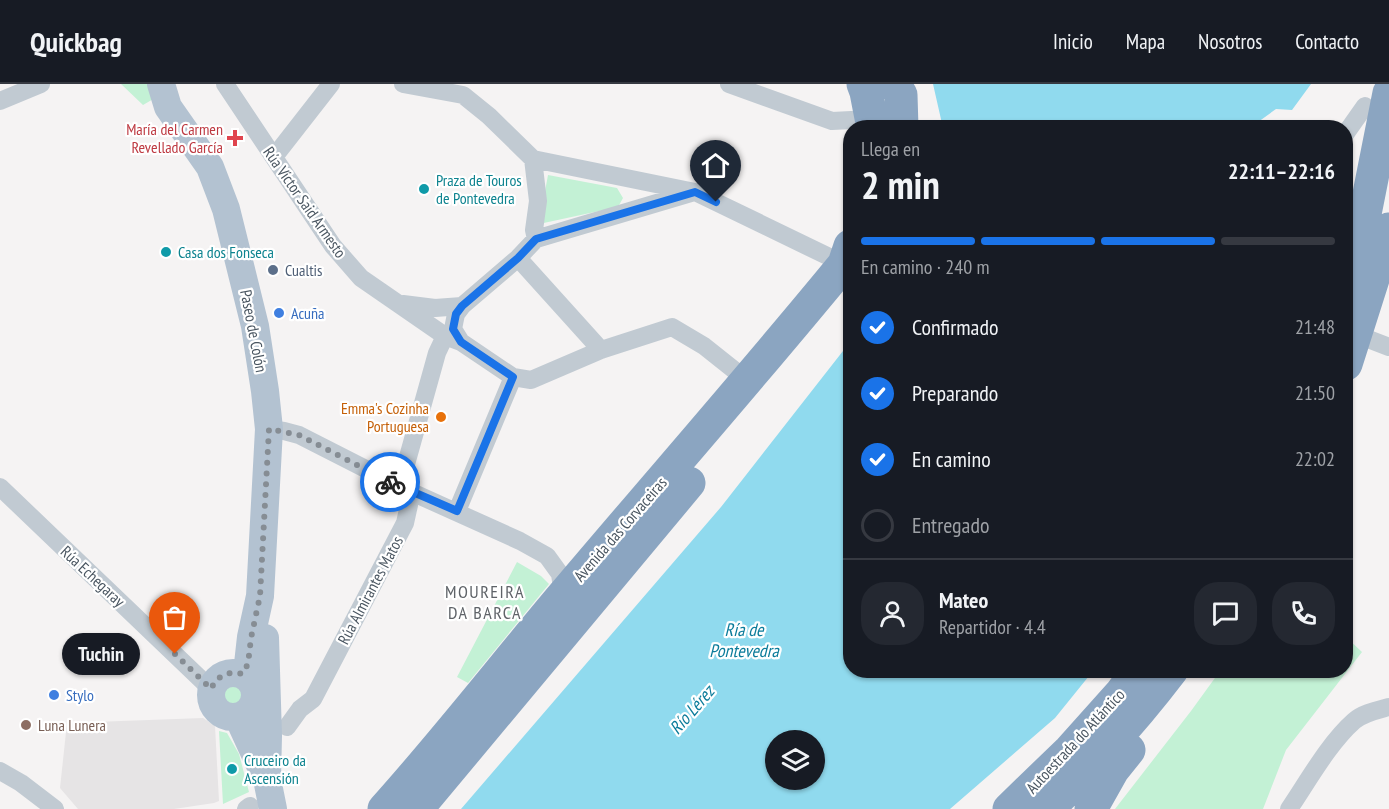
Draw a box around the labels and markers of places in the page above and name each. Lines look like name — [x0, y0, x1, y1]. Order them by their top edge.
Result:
place label: María del Carmen Revellado García — [126, 119, 223, 157]
marker: María del Carmen Revellado García — [228, 131, 242, 145]
pin — [690, 140, 741, 202]
place label: Praza de Touros de Pontevedra — [436, 170, 522, 208]
marker: Praza de Touros de Pontevedra — [417, 182, 431, 196]
place label: Casa dos Fonseca — [178, 242, 274, 262]
marker: Casa dos Fonseca — [159, 245, 173, 259]
place label: Cualtis — [285, 260, 322, 280]
marker: Cualtis — [266, 263, 280, 277]
place label: Acuña — [291, 303, 324, 323]
marker: Acuña — [272, 306, 286, 320]
place label: Emma's Cozinha Portuguesa — [341, 398, 429, 436]
marker: Emma's Cozinha Portuguesa — [434, 410, 448, 424]
pin — [149, 592, 200, 654]
callout: Tuchin — [61, 633, 139, 675]
place label: Stylo — [66, 685, 94, 705]
marker: Stylo — [47, 688, 61, 702]
place label: Luna Lunera — [38, 715, 106, 735]
marker: Luna Lunera — [19, 718, 33, 732]
place label: Cruceiro da Ascensión — [244, 750, 306, 788]
marker: Cruceiro da Ascensión — [225, 762, 239, 776]

